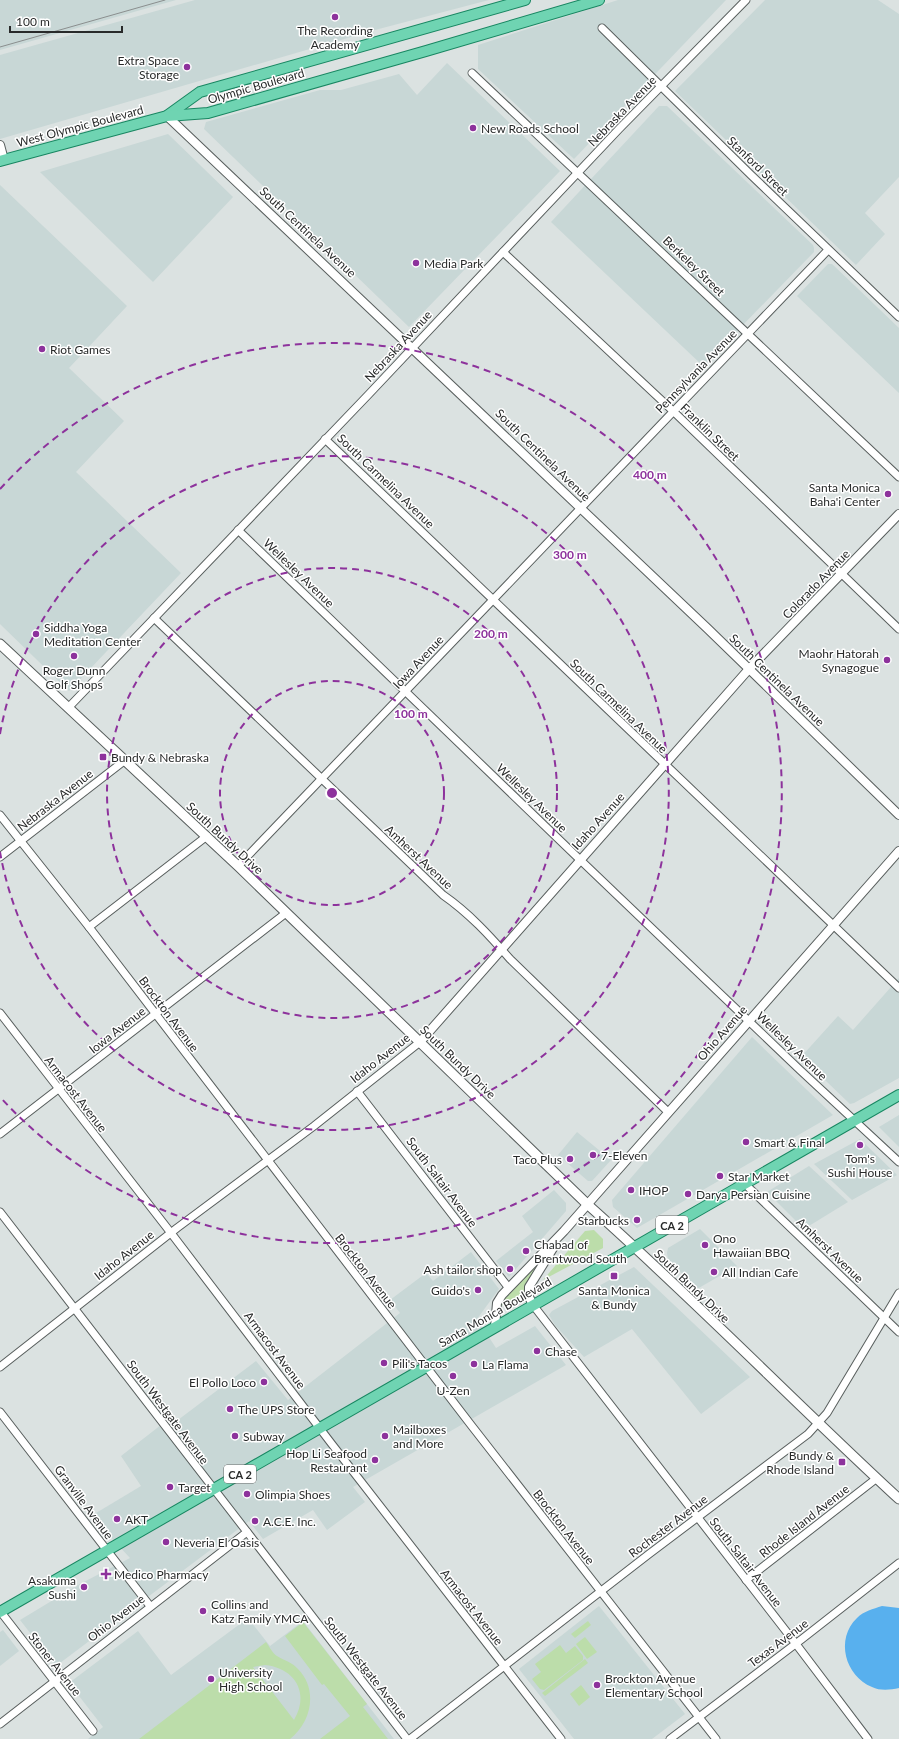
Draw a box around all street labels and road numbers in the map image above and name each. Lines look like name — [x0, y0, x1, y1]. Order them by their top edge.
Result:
street label: Olympic Boulevard — [206, 65, 306, 107]
street label: Nebraska Avenue — [585, 73, 659, 149]
street label: West Olympic Boulevard — [15, 102, 145, 150]
street label: Stanford Street — [724, 133, 792, 199]
street label: South Centinela Avenue — [257, 183, 359, 281]
street label: Berkeley Street — [660, 233, 728, 300]
street label: Nebraska Avenue — [361, 307, 435, 385]
street label: Pennsylvania Avenue — [652, 326, 740, 416]
street label: Franklin Street — [677, 400, 743, 464]
street label: South Centinela Avenue — [492, 406, 594, 504]
street label: South Carmelina Avenue — [334, 431, 438, 531]
street label: Wellesley Avenue — [260, 535, 338, 611]
street label: Colorado Avenue — [779, 546, 853, 622]
street label: South Centinela Avenue — [726, 631, 828, 729]
street label: Iowa Avenue — [389, 632, 447, 692]
street label: South Carmelina Avenue — [567, 656, 671, 756]
street label: Wellesley Avenue — [493, 760, 571, 836]
street label: Nebraska Avenue — [14, 766, 96, 834]
street label: Idaho Avenue — [568, 789, 628, 853]
street label: South Bundy Drive — [184, 799, 266, 877]
street label: Amherst Avenue — [382, 822, 456, 892]
street label: Brockton Avenue — [136, 973, 202, 1055]
street label: Ohio Avenue — [694, 1002, 750, 1064]
street label: Iowa Avenue — [86, 1003, 148, 1057]
street label: Wellesley Avenue — [753, 1008, 831, 1084]
street label: South Bundy Drive — [417, 1022, 499, 1102]
street label: Idaho Avenue — [347, 1030, 413, 1086]
street label: Armacost Avenue — [42, 1053, 110, 1135]
street label: South Saltair Avenue — [403, 1134, 481, 1230]
street label: Amherst Avenue — [793, 1214, 867, 1286]
road number: CA 2 — [656, 1216, 688, 1234]
street label: Idaho Avenue — [91, 1227, 157, 1283]
street label: Brockton Avenue — [332, 1231, 400, 1311]
street label: South Bundy Drive — [651, 1246, 733, 1326]
street label: Santa Monica Boulevard — [436, 1274, 554, 1350]
street label: Armacost Avenue — [241, 1308, 309, 1392]
street label: South Westgate Avenue — [124, 1357, 212, 1467]
street label: Granville Avenue — [51, 1462, 117, 1542]
road number: CA 2 — [224, 1465, 256, 1483]
street label: Rhode Island Avenue — [756, 1481, 852, 1561]
street label: Brockton Avenue — [530, 1487, 598, 1567]
street label: Rochester Avenue — [626, 1491, 710, 1561]
street label: South Saltair Avenue — [707, 1514, 785, 1610]
street label: Armacost Avenue — [438, 1566, 506, 1648]
street label: Ohio Avenue — [84, 1591, 148, 1645]
street label: South Westgate Avenue — [321, 1614, 411, 1722]
street label: Texas Avenue — [745, 1616, 811, 1670]
street label: Stoner Avenue — [25, 1629, 85, 1699]

